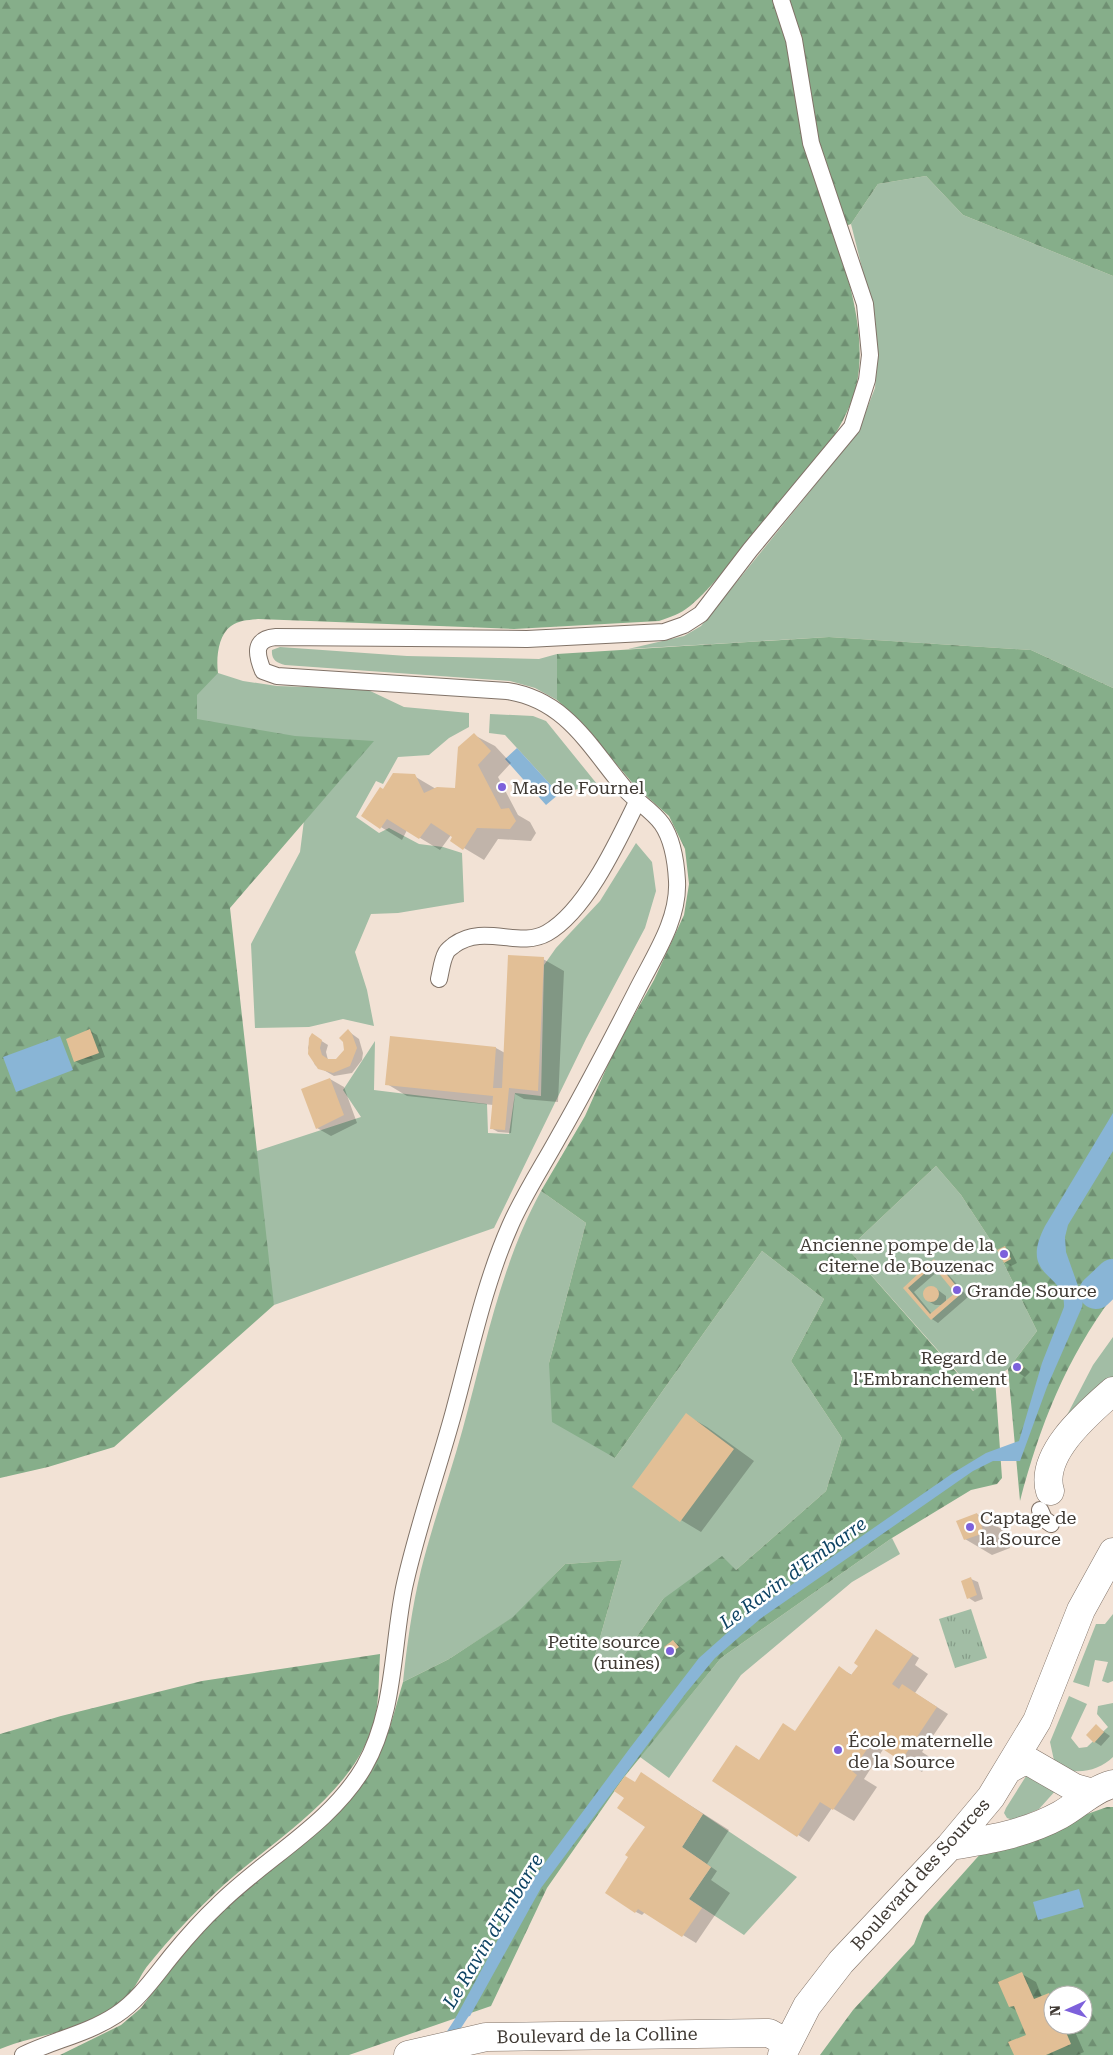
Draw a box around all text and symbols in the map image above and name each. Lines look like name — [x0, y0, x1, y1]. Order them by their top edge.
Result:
place label: Mas de Fournel — [512, 777, 645, 798]
marker: Mas de Fournel — [496, 781, 508, 793]
place label: Ancienne pompe de la citerne de Bouzenac — [800, 1234, 994, 1276]
marker: Ancienne pompe de la citerne de Bouzenac — [998, 1248, 1010, 1260]
place label: Grande Source — [967, 1280, 1097, 1301]
marker: Grande Source — [951, 1284, 963, 1296]
place label: Regard de l'Embranchement — [853, 1347, 1007, 1389]
marker: Regard de l'Embranchement — [1011, 1361, 1023, 1373]
place label: Captage de la Source — [980, 1507, 1077, 1549]
water label: Le Ravin d'Embarre — [714, 1512, 871, 1635]
marker: Captage de la Source — [964, 1521, 976, 1533]
place label: Petite source (ruines) — [548, 1631, 660, 1673]
marker: Petite source (ruines) — [664, 1645, 676, 1657]
place label: École maternelle de la Source — [848, 1730, 993, 1772]
marker: École maternelle de la Source — [832, 1744, 844, 1756]
street label: Boulevard des Sources — [846, 1794, 994, 1954]
water label: Le Ravin d'Embarre — [437, 1849, 548, 2013]
north arrow — [1043, 1985, 1093, 2035]
text: N — [1047, 2005, 1063, 2016]
street label: Boulevard de la Colline — [496, 2023, 698, 2047]

